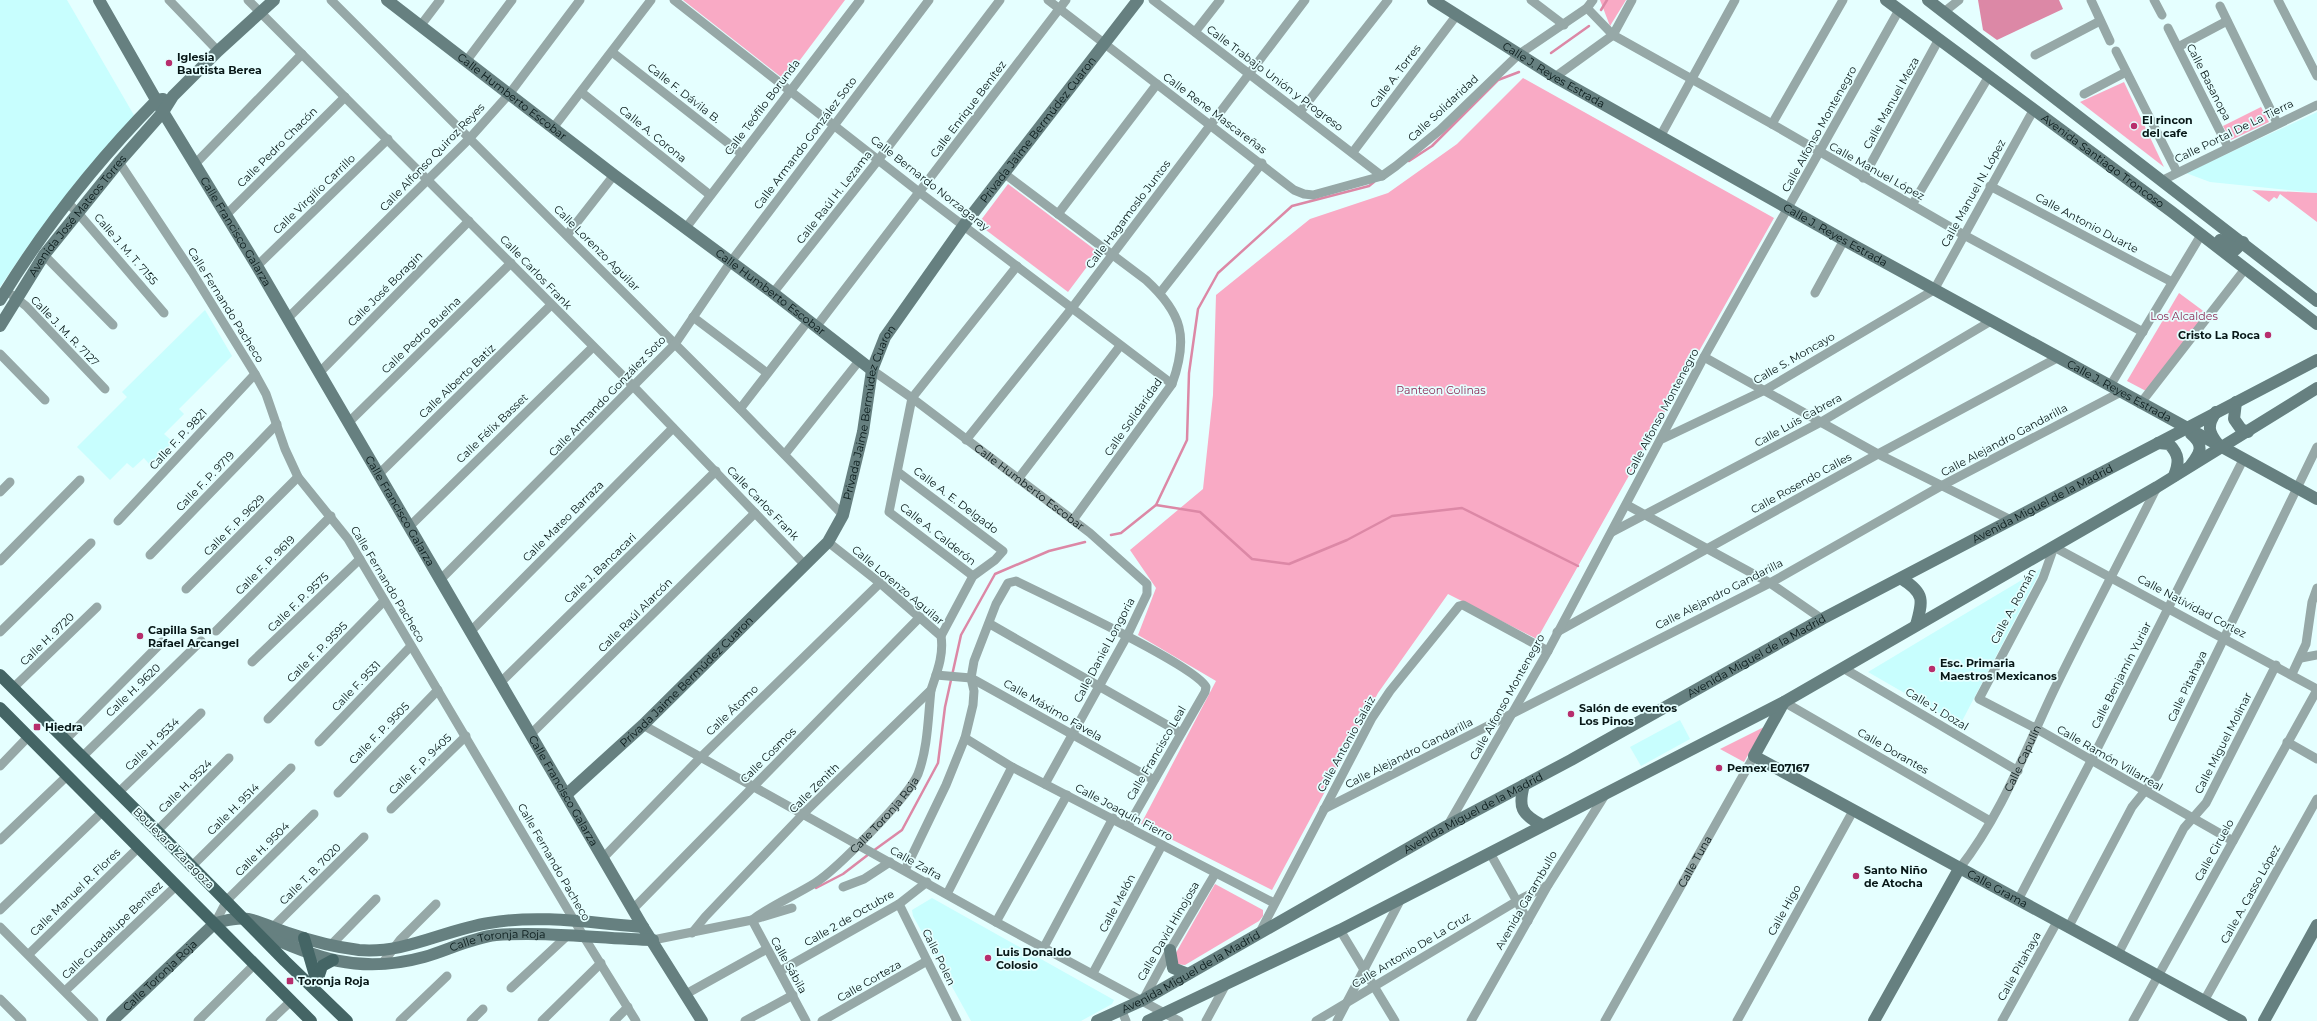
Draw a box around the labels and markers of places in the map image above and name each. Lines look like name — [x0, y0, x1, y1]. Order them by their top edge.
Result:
place label: Iglesia Bautista Berea — [177, 50, 262, 77]
marker: Iglesia Bautista Berea — [164, 58, 174, 68]
place label: El rincon del cafe — [2142, 113, 2193, 140]
marker: El rincon del cafe — [2129, 121, 2139, 131]
place label: Cristo La Roca — [2178, 328, 2260, 342]
marker: Cristo La Roca — [2263, 330, 2273, 340]
place label: Capilla San Rafael Arcangel — [148, 623, 239, 650]
marker: Capilla San Rafael Arcangel — [135, 631, 145, 641]
place label: Esc. Primaria Maestros Mexicanos — [1940, 656, 2057, 683]
marker: Esc. Primaria Maestros Mexicanos — [1927, 664, 1937, 674]
place label: Salón de eventos Los Pinos — [1579, 701, 1677, 728]
marker: Salón de eventos Los Pinos — [1566, 709, 1576, 719]
place label: Hiedra — [45, 720, 83, 734]
marker: Hiedra — [32, 722, 42, 732]
place label: Pemex E07167 — [1727, 761, 1810, 775]
marker: Pemex E07167 — [1714, 763, 1724, 773]
place label: Santo Niño de Atocha — [1864, 863, 1927, 890]
marker: Santo Niño de Atocha — [1851, 871, 1861, 881]
place label: Luis Donaldo Colosio — [996, 945, 1071, 972]
marker: Luis Donaldo Colosio — [983, 953, 993, 963]
place label: Toronja Roja — [298, 974, 370, 988]
marker: Toronja Roja — [285, 976, 295, 986]

